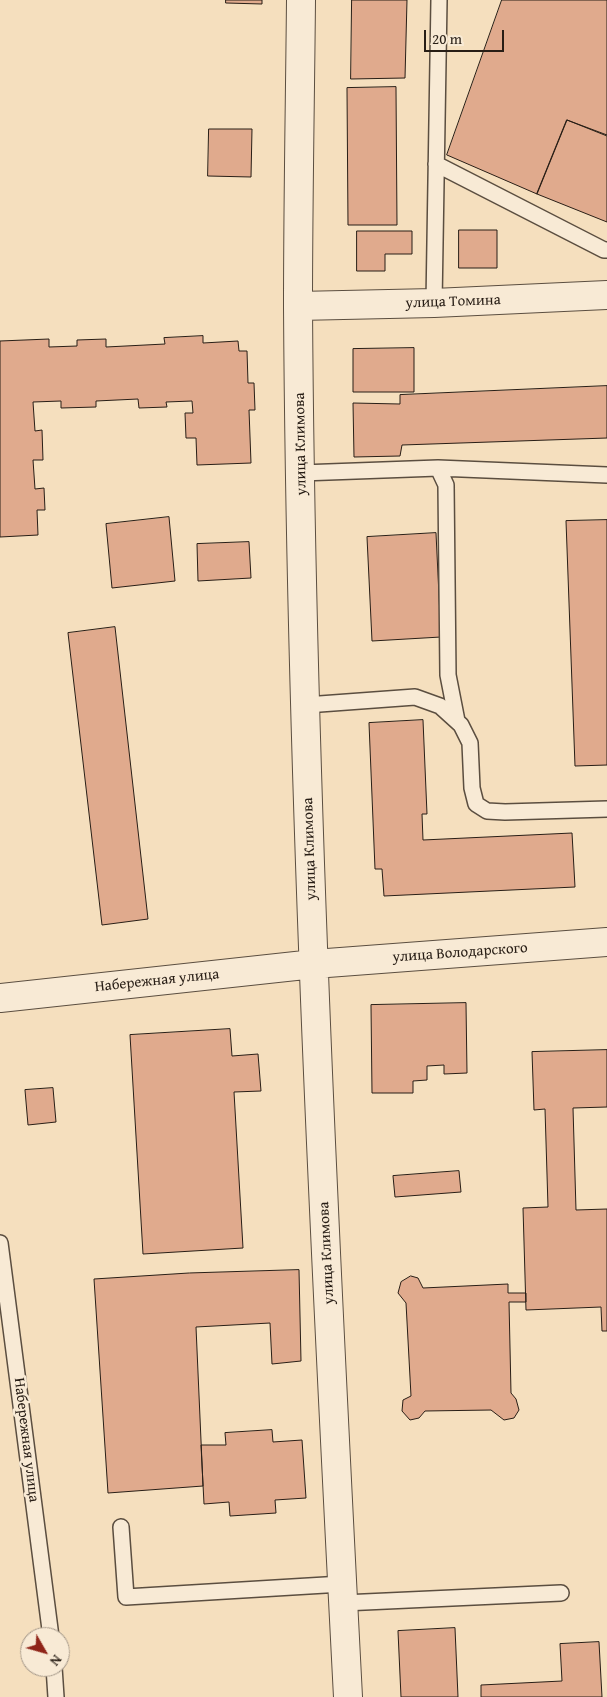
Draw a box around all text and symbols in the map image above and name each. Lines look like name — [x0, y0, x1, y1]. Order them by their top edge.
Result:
scale bar — [427, 20, 507, 52]
text: 20 m — [432, 28, 462, 49]
street label: улица Томина — [405, 291, 501, 313]
street label: улица Климова — [291, 392, 311, 496]
street label: улица Климова — [299, 797, 321, 901]
street label: улица Володарского — [392, 939, 528, 967]
street label: Набережная улица — [94, 966, 220, 996]
street label: улица Климова — [315, 1201, 339, 1305]
street label: Набережная улица — [9, 1377, 43, 1503]
north arrow — [20, 1627, 70, 1677]
text: N — [45, 1651, 67, 1670]

